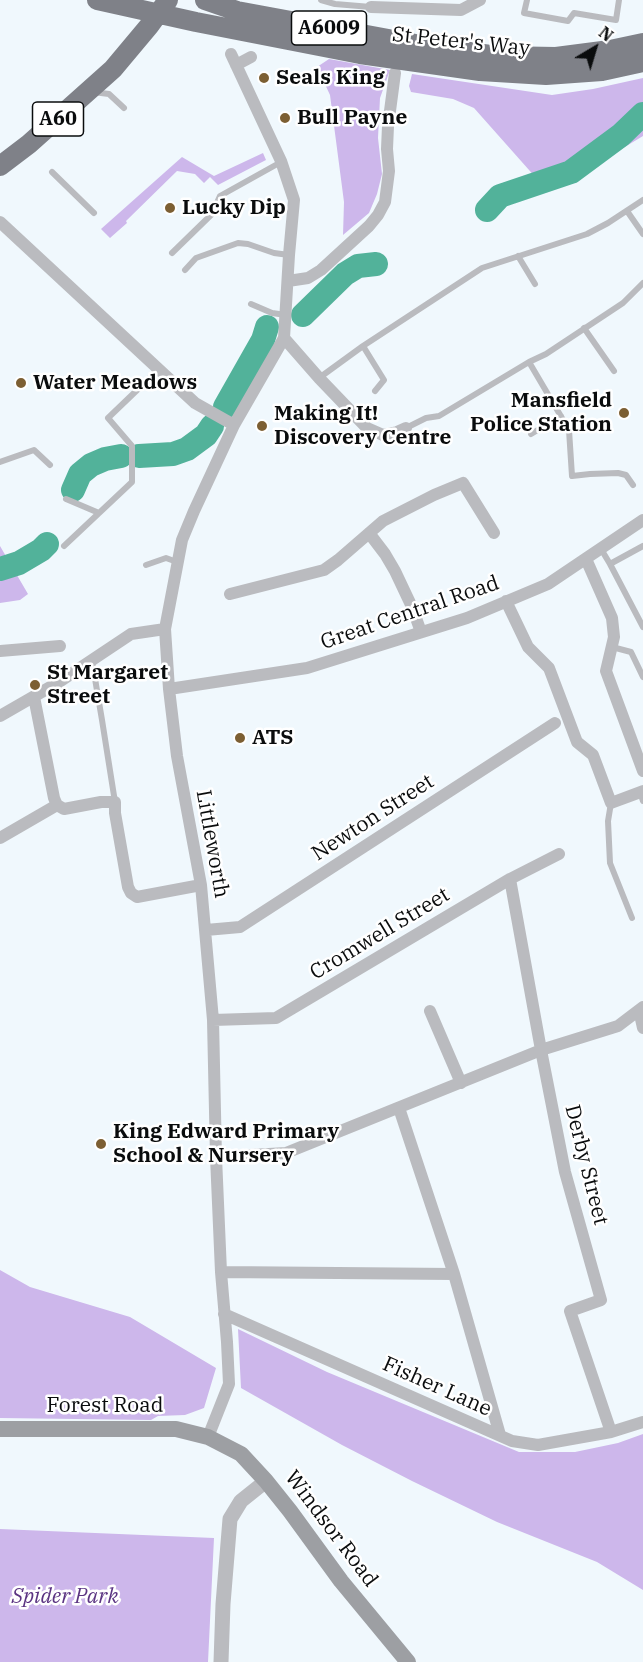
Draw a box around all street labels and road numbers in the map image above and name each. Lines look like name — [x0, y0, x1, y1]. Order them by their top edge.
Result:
road number: A6009 — [292, 11, 366, 45]
street label: St Peter's Way — [391, 22, 531, 62]
road number: A60 — [32, 102, 84, 136]
street label: Great Central Road — [317, 571, 503, 655]
street label: Newton Street — [307, 769, 439, 867]
street label: Littleworth — [190, 788, 234, 900]
street label: Cromwell Street — [306, 882, 454, 986]
street label: Derby Street — [559, 1102, 613, 1228]
street label: Fisher Lane — [379, 1352, 495, 1422]
street label: Forest Road — [46, 1393, 164, 1419]
street label: Windsor Road — [279, 1466, 383, 1592]

